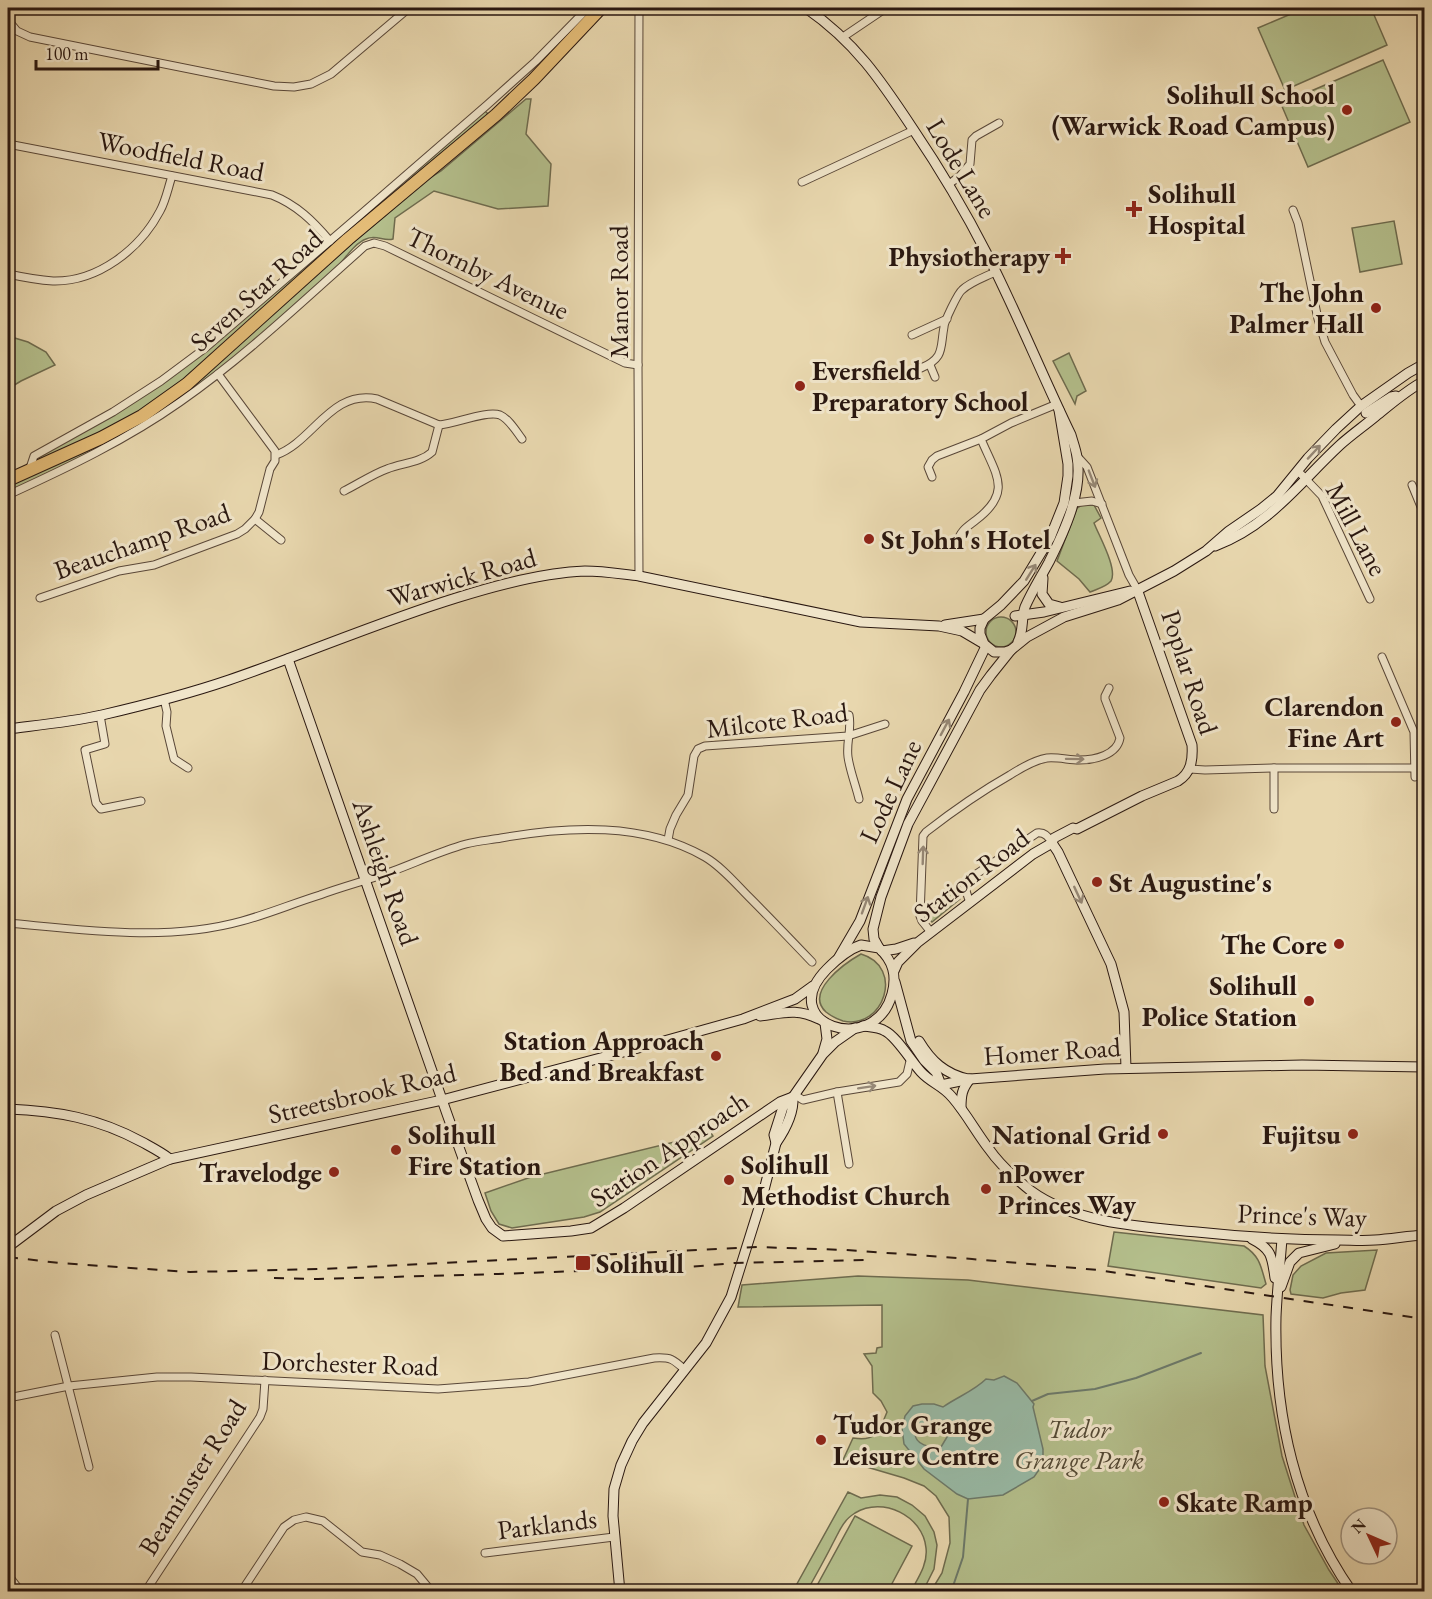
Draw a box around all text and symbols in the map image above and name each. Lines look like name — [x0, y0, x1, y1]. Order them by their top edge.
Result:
scale bar — [36, 33, 158, 71]
text: 100 m — [45, 42, 89, 65]
place label: Solihull School (Warwick Road Campus) — [1052, 77, 1335, 143]
marker: Solihull School (Warwick Road Campus) — [1340, 103, 1354, 117]
street label: Lode Lane — [919, 112, 1005, 224]
street label: Woodfield Road — [95, 123, 268, 189]
place label: Solihull Hospital — [1148, 176, 1246, 242]
marker: Solihull Hospital — [1125, 200, 1143, 218]
street label: Thornby Avenue — [401, 219, 575, 327]
street label: Seven Star Road — [182, 221, 330, 359]
street label: Manor Road — [601, 225, 636, 359]
place label: Physiotherapy — [889, 239, 1051, 274]
marker: Physiotherapy — [1054, 247, 1072, 265]
place label: The John Palmer Hall — [1229, 275, 1364, 341]
marker: The John Palmer Hall — [1369, 301, 1383, 315]
place label: Eversfield Preparatory School — [812, 353, 1029, 419]
marker: Eversfield Preparatory School — [793, 379, 807, 393]
one-way arrow — [1306, 445, 1320, 460]
one-way arrow — [1087, 469, 1098, 488]
street label: Mill Lane — [1318, 476, 1396, 582]
street label: Beauchamp Road — [49, 494, 235, 587]
place label: St John's Hotel — [881, 522, 1051, 557]
marker: St John's Hotel — [862, 532, 876, 546]
street label: Warwick Road — [384, 539, 540, 615]
one-way arrow — [1024, 563, 1037, 580]
street label: Poplar Road — [1153, 605, 1227, 739]
place label: Clarendon Fine Art — [1265, 689, 1384, 755]
street label: Milcote Road — [704, 694, 850, 746]
marker: Clarendon Fine Art — [1389, 715, 1403, 729]
one-way arrow — [940, 718, 952, 736]
street label: Lode Lane — [851, 734, 929, 848]
one-way arrow — [1065, 753, 1085, 765]
street label: Ashleigh Road — [344, 793, 427, 950]
street label: Station Road — [906, 820, 1036, 930]
one-way arrow — [917, 846, 928, 866]
place label: St Augustine's — [1109, 865, 1272, 900]
marker: St Augustine's — [1090, 875, 1104, 889]
one-way arrow — [1073, 885, 1085, 903]
one-way arrow — [861, 896, 872, 914]
place label: The Core — [1221, 927, 1327, 962]
marker: The Core — [1332, 937, 1346, 951]
place label: Solihull Police Station — [1142, 968, 1297, 1034]
marker: Solihull Police Station — [1302, 994, 1316, 1008]
place label: Station Approach Bed and Breakfast — [500, 1023, 704, 1089]
street label: Homer Road — [982, 1029, 1122, 1073]
marker: Station Approach Bed and Breakfast — [709, 1049, 723, 1063]
street label: Streetsbrook Road — [265, 1054, 460, 1132]
one-way arrow — [856, 1081, 876, 1092]
street label: Station Approach — [583, 1083, 755, 1215]
place label: Solihull Fire Station — [408, 1117, 541, 1183]
place label: National Grid — [992, 1117, 1151, 1152]
place label: Fujitsu — [1262, 1117, 1341, 1152]
marker: National Grid — [1156, 1127, 1170, 1141]
marker: Fujitsu — [1346, 1127, 1360, 1141]
marker: Solihull Fire Station — [389, 1143, 403, 1157]
place label: Solihull Methodist Church — [741, 1147, 950, 1213]
place label: Travelodge — [198, 1155, 322, 1190]
place label: nPower Princes Way — [998, 1156, 1137, 1222]
marker: Travelodge — [327, 1165, 341, 1179]
marker: Solihull Methodist Church — [722, 1173, 736, 1187]
marker: nPower Princes Way — [979, 1182, 993, 1196]
street label: Prince's Way — [1237, 1195, 1368, 1235]
place label: Solihull — [596, 1246, 684, 1281]
marker: Solihull — [574, 1254, 592, 1272]
street label: Dorchester Road — [261, 1342, 439, 1384]
street label: Beaminster Road — [130, 1392, 254, 1562]
place label: Tudor Grange Leisure Centre — [833, 1407, 999, 1473]
park label: Tudor Grange Park — [1014, 1411, 1144, 1477]
marker: Tudor Grange Leisure Centre — [814, 1433, 828, 1447]
place label: Skate Ramp — [1176, 1485, 1313, 1520]
marker: Skate Ramp — [1157, 1495, 1171, 1509]
street label: Parklands — [495, 1501, 599, 1547]
north arrow — [1339, 1506, 1399, 1566]
text: N — [1347, 1514, 1371, 1538]

